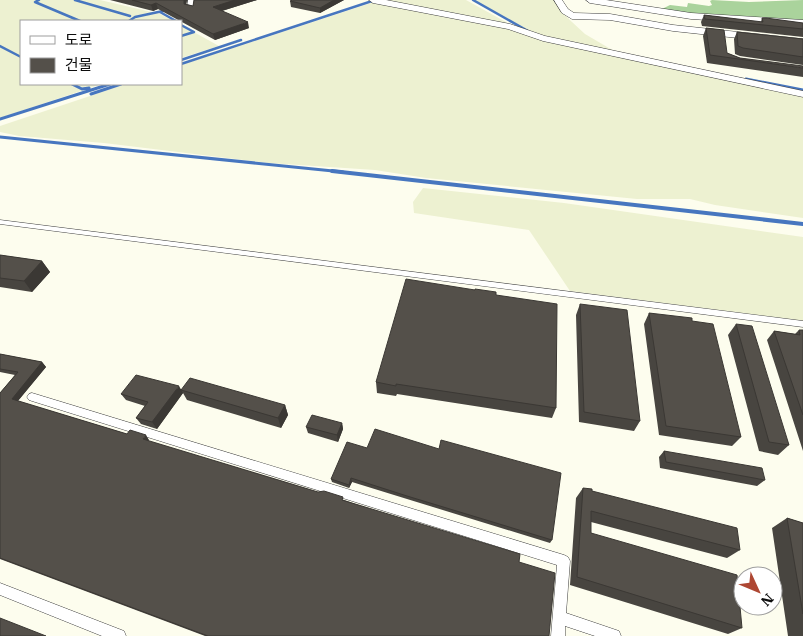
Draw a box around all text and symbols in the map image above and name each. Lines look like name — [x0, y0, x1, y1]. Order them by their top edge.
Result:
legend — [20, 20, 182, 85]
text: 도로 — [65, 30, 93, 49]
text: 건물 — [65, 55, 93, 74]
north arrow — [733, 566, 783, 616]
text: N — [757, 590, 778, 610]

